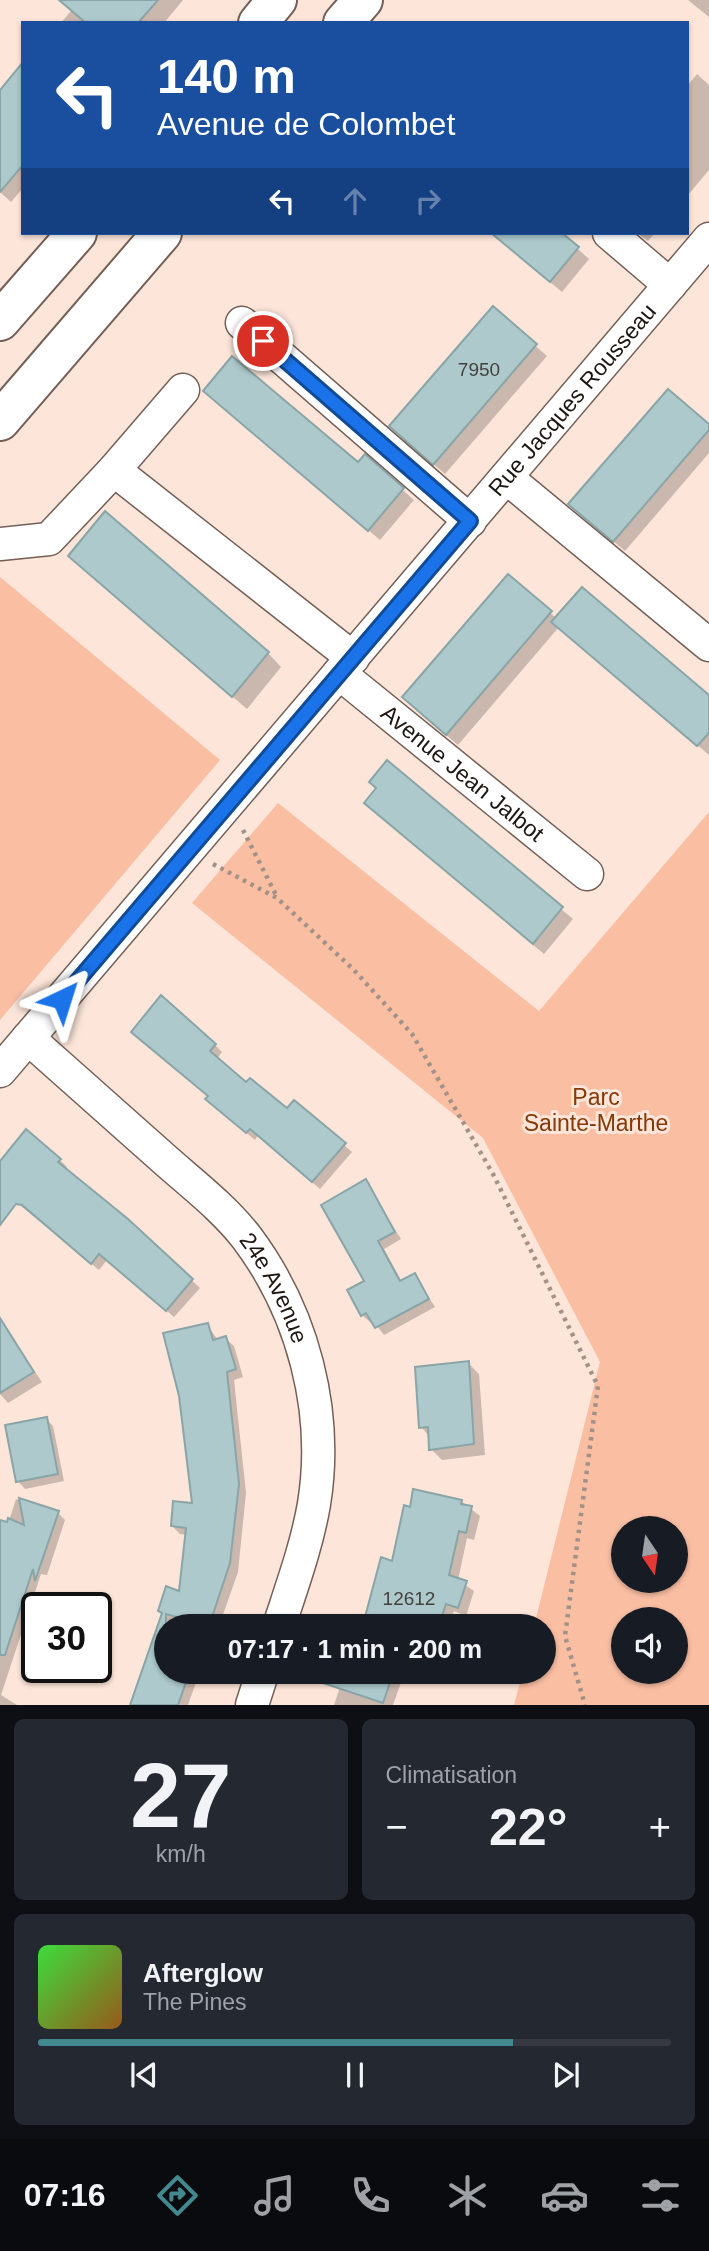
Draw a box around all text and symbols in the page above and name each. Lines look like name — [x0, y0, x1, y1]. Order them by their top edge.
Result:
icon: left — [42, 49, 133, 140]
text: 140 m — [157, 49, 296, 103]
text: Avenue de Colombet — [157, 106, 455, 142]
icon: left — [263, 182, 301, 220]
icon: ahead — [336, 182, 374, 220]
icon: right — [409, 182, 447, 220]
street label: Rue Jacques Rousseau — [483, 298, 661, 501]
pin — [233, 311, 293, 371]
icon: arrive — [244, 322, 282, 360]
house number: 7950 — [458, 359, 500, 380]
street label: Avenue Jean Jalbot — [376, 700, 550, 847]
position arrow — [25, 962, 99, 1036]
park label: Parc Sainte-Marthe — [524, 1084, 668, 1136]
street label: 24e Avenue — [235, 1228, 313, 1346]
north arrow — [611, 1516, 688, 1592]
map controls — [611, 1516, 688, 1684]
house number: 12612 — [383, 1588, 435, 1609]
speed limit sign: 30 — [21, 1592, 112, 1683]
button: sound — [611, 1607, 688, 1684]
text: 07:17 · 1 min · 200 m — [228, 1634, 482, 1664]
text: 27 — [130, 1745, 231, 1846]
text: Climatisation — [386, 1762, 517, 1788]
text: 22° — [489, 1798, 568, 1856]
text: − — [386, 1806, 408, 1848]
text: + — [649, 1806, 671, 1848]
text: km/h — [156, 1841, 206, 1867]
text: Afterglow — [143, 1958, 263, 1988]
text: The Pines — [143, 1989, 247, 2015]
icon: previous — [125, 2056, 163, 2094]
icon: pause — [336, 2056, 374, 2094]
icon: next — [547, 2056, 585, 2094]
icon: directions — [153, 2171, 202, 2220]
icon: music — [250, 2171, 299, 2220]
icon: phone — [346, 2171, 395, 2220]
icon: climate — [443, 2171, 492, 2220]
icon: car — [540, 2171, 589, 2220]
icon: filters — [636, 2171, 685, 2220]
text: 07:16 — [24, 2177, 106, 2213]

